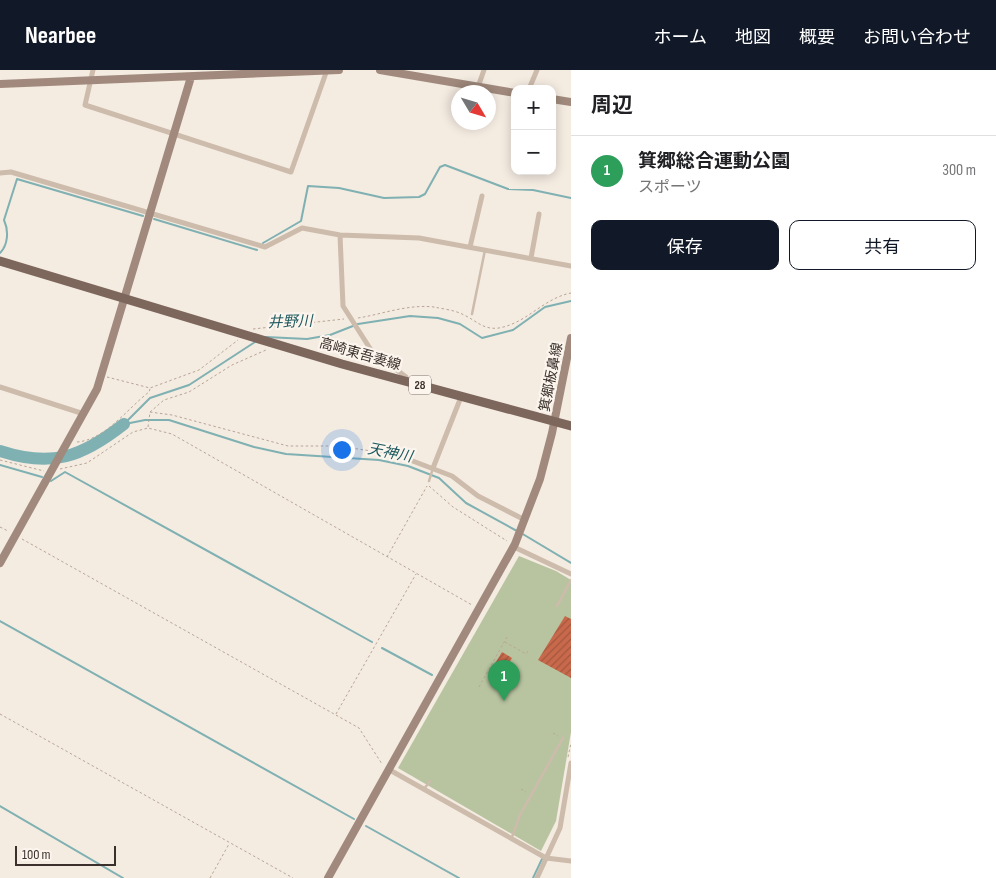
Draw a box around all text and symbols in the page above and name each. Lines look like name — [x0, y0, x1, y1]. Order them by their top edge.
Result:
text: Nearbee — [25, 21, 96, 50]
text: ホーム — [654, 27, 707, 48]
text: 地図 — [735, 27, 771, 48]
text: 概要 — [799, 27, 835, 48]
text: お問い合わせ — [863, 27, 971, 48]
north arrow — [451, 85, 496, 130]
map controls — [511, 85, 556, 175]
button: + — [511, 85, 556, 130]
text: 周辺 — [591, 93, 633, 118]
button: − — [511, 130, 556, 175]
text: 箕郷総合運動公園 — [638, 150, 790, 173]
text: 1 — [604, 161, 610, 180]
text: 300 m — [942, 161, 976, 180]
text: スポーツ — [638, 178, 702, 197]
button: 保存 — [591, 220, 779, 270]
button: 共有 — [789, 220, 976, 270]
water label: 井野川 — [267, 312, 315, 332]
street label: 高崎東吾妻線 — [317, 334, 403, 374]
street label: 箕郷板鼻線 — [536, 341, 566, 413]
road number: 28 — [409, 376, 431, 394]
your location — [329, 437, 355, 463]
water label: 天神川 — [366, 439, 416, 467]
pin: 1 — [488, 660, 520, 701]
scale bar — [15, 843, 116, 866]
text: 100 m — [22, 846, 51, 863]

